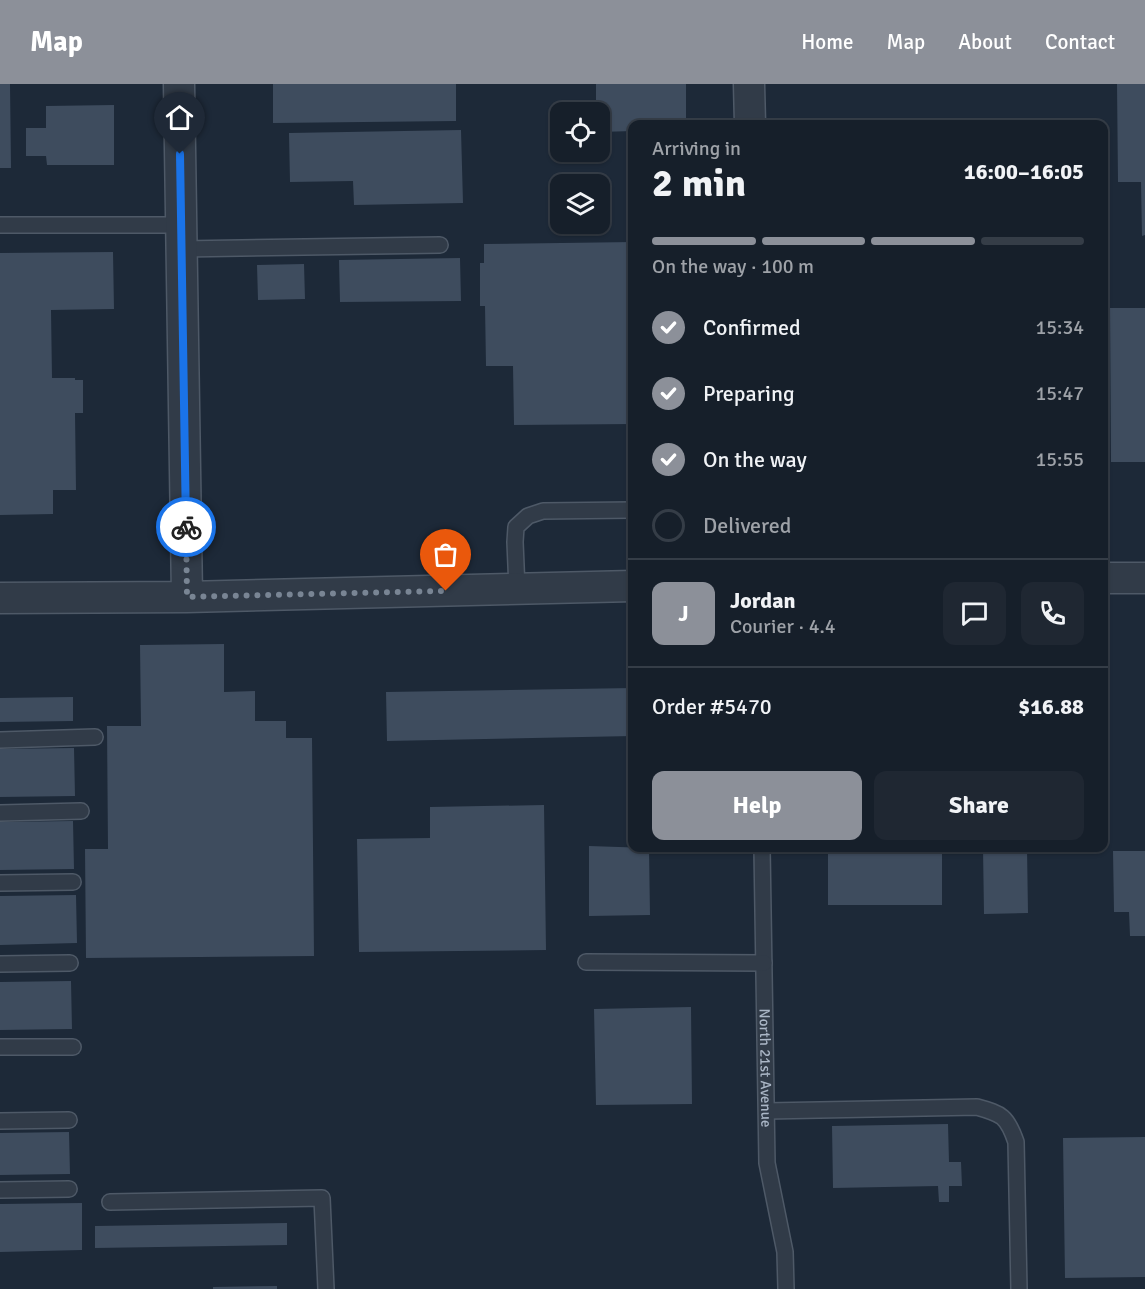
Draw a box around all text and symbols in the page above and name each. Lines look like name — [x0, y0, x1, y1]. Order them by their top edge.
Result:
text: Map — [30, 25, 83, 59]
text: Home — [801, 29, 854, 55]
text: Map — [887, 29, 925, 55]
text: About — [958, 29, 1012, 55]
text: Contact — [1045, 29, 1115, 55]
pin — [154, 92, 205, 154]
icon: home — [163, 101, 196, 134]
map controls — [550, 102, 610, 234]
button: locate — [550, 102, 610, 162]
text: Arriving in — [652, 136, 741, 161]
text: 16:00–16:05 — [964, 158, 1084, 185]
text: 2 min — [652, 159, 746, 207]
button: layers — [550, 174, 610, 234]
text: On the way · 100 m — [652, 254, 814, 279]
icon: check — [652, 311, 685, 344]
text: Confirmed — [703, 314, 801, 341]
text: 15:34 — [1035, 315, 1084, 340]
icon: check — [652, 377, 685, 410]
text: Preparing — [703, 380, 795, 407]
text: 15:47 — [1035, 381, 1084, 406]
icon: check — [652, 443, 685, 476]
text: On the way — [703, 446, 807, 473]
text: 15:55 — [1035, 447, 1084, 472]
courier — [156, 497, 216, 557]
icon: bike — [170, 511, 203, 544]
text: Delivered — [703, 512, 791, 539]
pin — [420, 529, 471, 591]
icon: bag — [429, 538, 462, 571]
button: chat — [943, 582, 1006, 645]
button: phone — [1021, 582, 1084, 645]
text: Jordan — [730, 587, 796, 614]
text: J — [678, 600, 689, 627]
text: Courier · 4.4 — [730, 614, 836, 639]
text: Order #5470 — [652, 693, 772, 720]
text: $16.88 — [1018, 693, 1084, 720]
button: Help — [652, 771, 862, 840]
button: Share — [874, 771, 1084, 840]
street label: North 21st Avenue — [756, 1008, 775, 1128]

